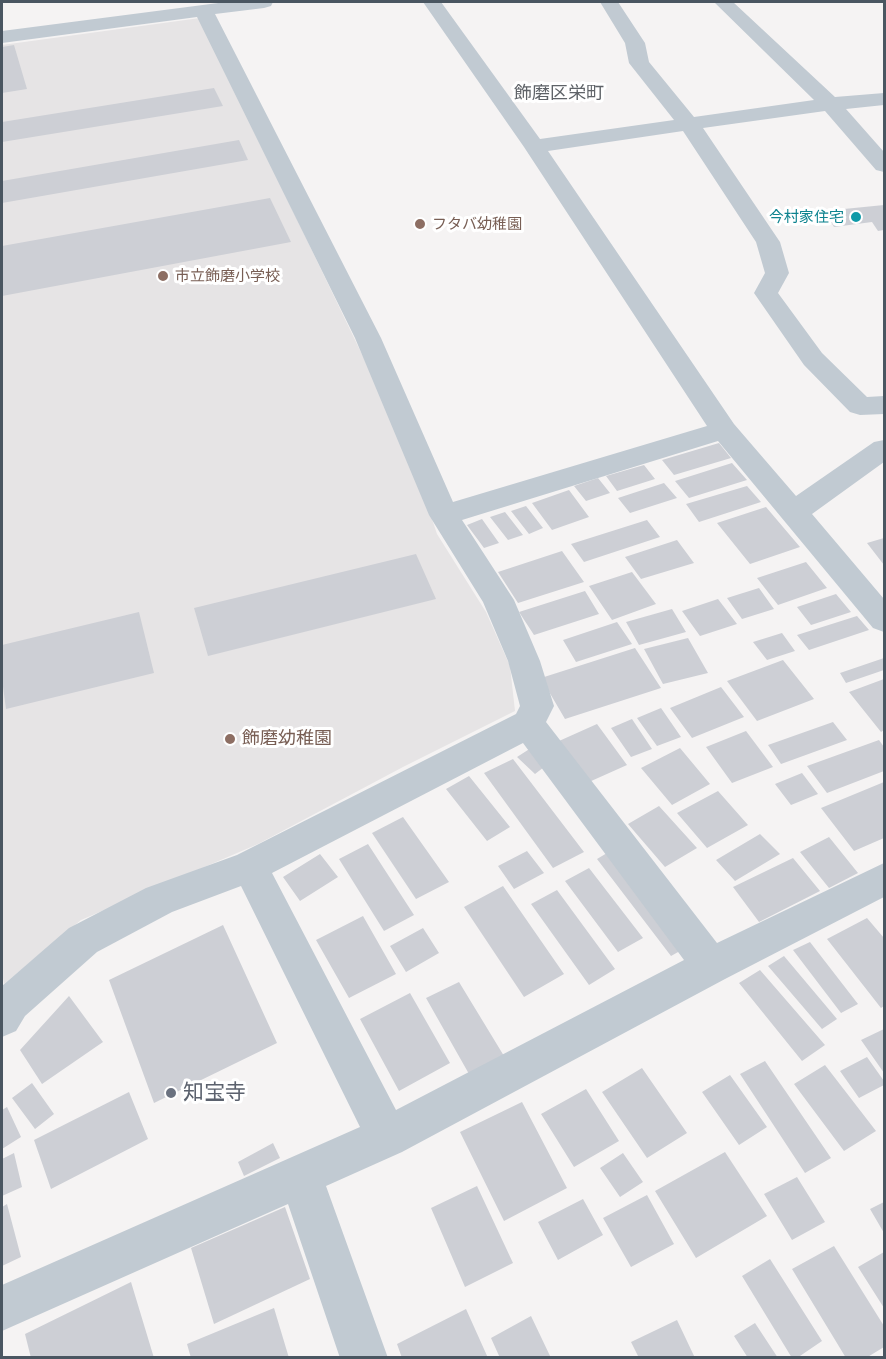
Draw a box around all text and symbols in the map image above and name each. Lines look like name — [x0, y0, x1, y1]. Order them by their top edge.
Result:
district label: 飾磨区栄町 — [514, 83, 604, 105]
place label: 今村家住宅 — [769, 208, 844, 226]
marker: 今村家住宅 — [849, 210, 863, 224]
place label: フタバ幼稚園 — [432, 215, 522, 233]
marker: フタバ幼稚園 — [413, 217, 427, 231]
place label: 市立飾磨小学校 — [175, 267, 280, 285]
marker: 市立飾磨小学校 — [156, 269, 170, 283]
place label: 飾磨幼稚園 — [242, 728, 332, 750]
marker: 飾磨幼稚園 — [223, 732, 237, 746]
place label: 知宝寺 — [183, 1080, 246, 1106]
marker: 知宝寺 — [164, 1086, 178, 1100]

